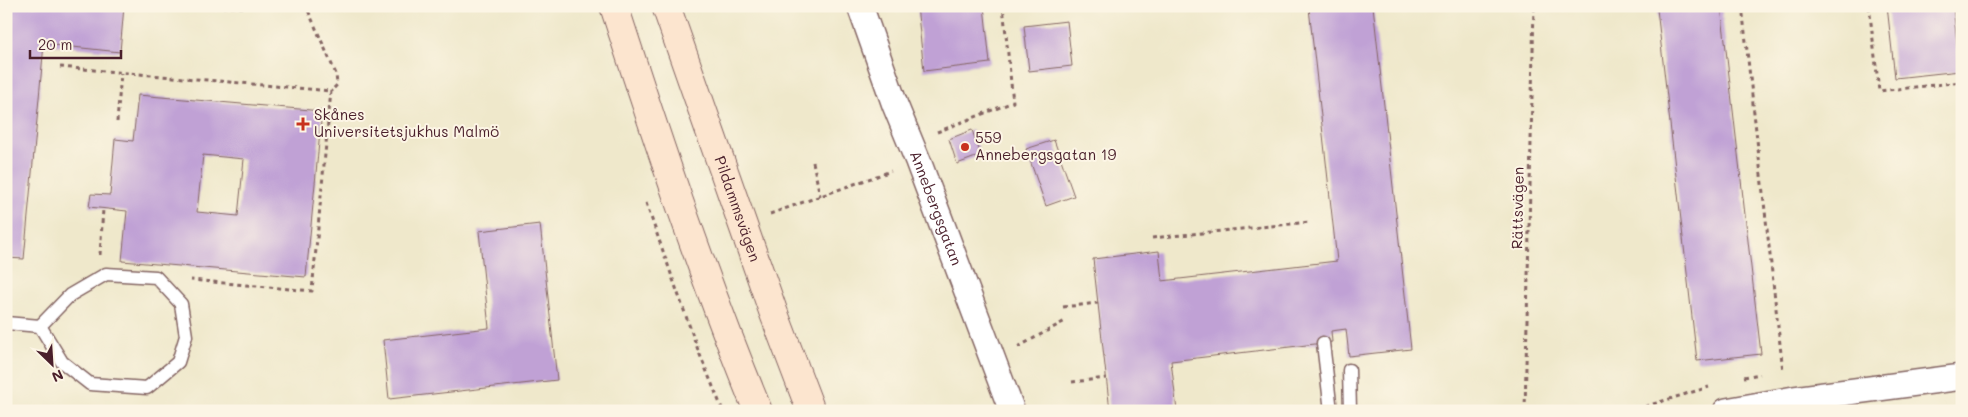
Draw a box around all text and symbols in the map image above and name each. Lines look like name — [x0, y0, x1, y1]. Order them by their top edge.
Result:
scale bar — [30, 28, 121, 60]
text: 20 m — [38, 34, 72, 54]
place label: Skånes Universitetsjukhus Malmö — [314, 104, 499, 141]
marker: Skånes Universitetsjukhus Malmö — [296, 117, 310, 131]
place label: 559 Annebergsgatan 19 — [975, 127, 1116, 164]
marker: 559 Annebergsgatan 19 — [959, 141, 971, 153]
street label: Annebergsgatan — [906, 148, 967, 268]
street label: Pildammsvägen — [710, 153, 766, 264]
street label: Rättsvägen — [1506, 167, 1528, 249]
north arrow — [28, 340, 78, 390]
text: N — [49, 365, 67, 387]

